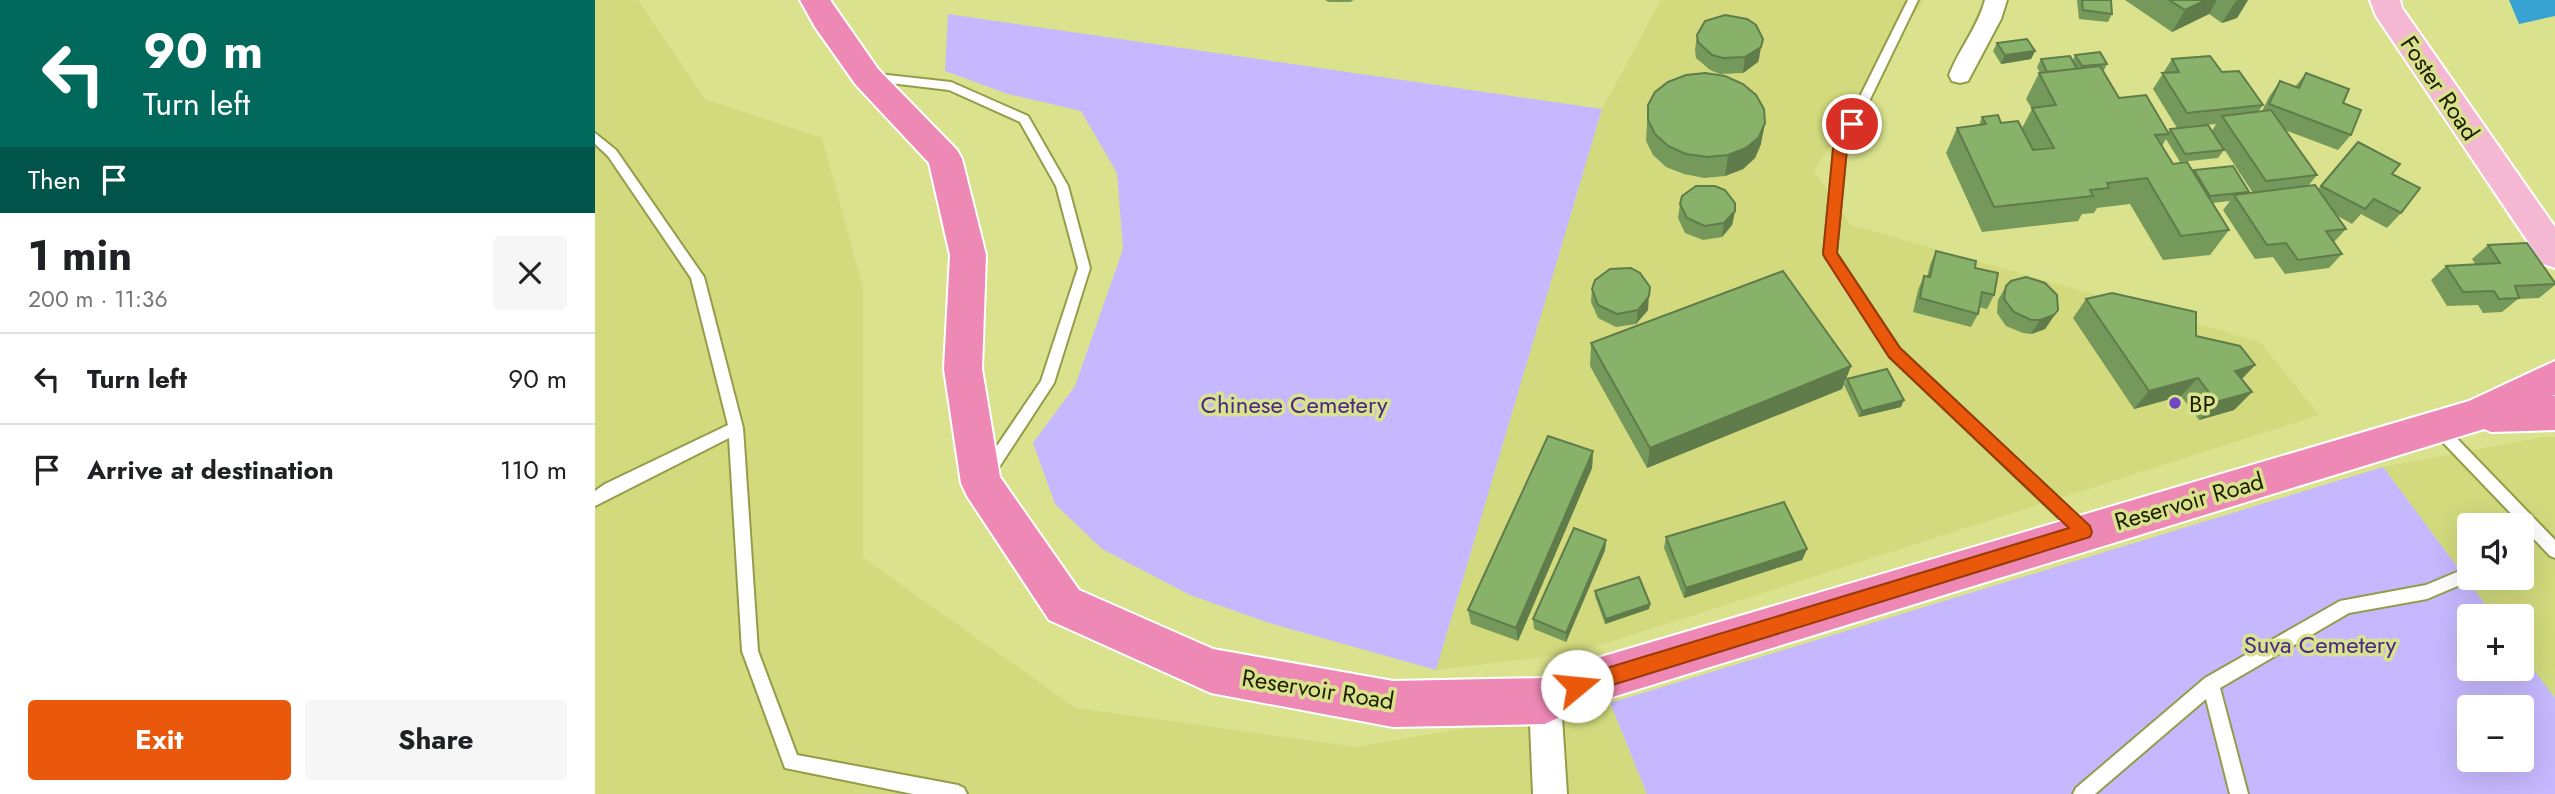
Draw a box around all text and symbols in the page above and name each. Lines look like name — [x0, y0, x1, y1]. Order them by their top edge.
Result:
text: 90 m — [143, 16, 263, 86]
icon: left — [28, 28, 119, 119]
street label: Foster Road — [2392, 29, 2488, 147]
text: Turn left — [143, 81, 250, 127]
pin — [1822, 94, 1882, 154]
icon: arrive — [1833, 105, 1871, 143]
text: Then — [28, 161, 81, 199]
icon: arrive — [95, 161, 133, 199]
text: 1 min — [28, 225, 132, 286]
button: close — [493, 236, 567, 310]
text: 200 m · 11:36 — [28, 282, 168, 316]
icon: left — [28, 360, 66, 398]
text: Turn left — [87, 360, 187, 398]
text: 90 m — [508, 360, 567, 398]
place label: BP — [2189, 386, 2216, 421]
park label: Chinese Cemetery — [1201, 387, 1388, 422]
marker: BP — [2167, 395, 2183, 411]
icon: arrive — [28, 451, 66, 489]
text: Arrive at destination — [87, 451, 334, 489]
text: 110 m — [500, 451, 567, 489]
street label: Reservoir Road — [2110, 463, 2268, 539]
map controls — [2457, 513, 2534, 772]
button: sound — [2457, 513, 2534, 590]
button: + — [2457, 604, 2534, 681]
park label: Suva Cemetery — [2244, 627, 2397, 662]
position arrow — [1540, 649, 1614, 723]
street label: Reservoir Road — [1239, 660, 1397, 718]
button: − — [2457, 695, 2534, 772]
button: Exit — [28, 700, 291, 780]
button: Share — [305, 700, 567, 780]

